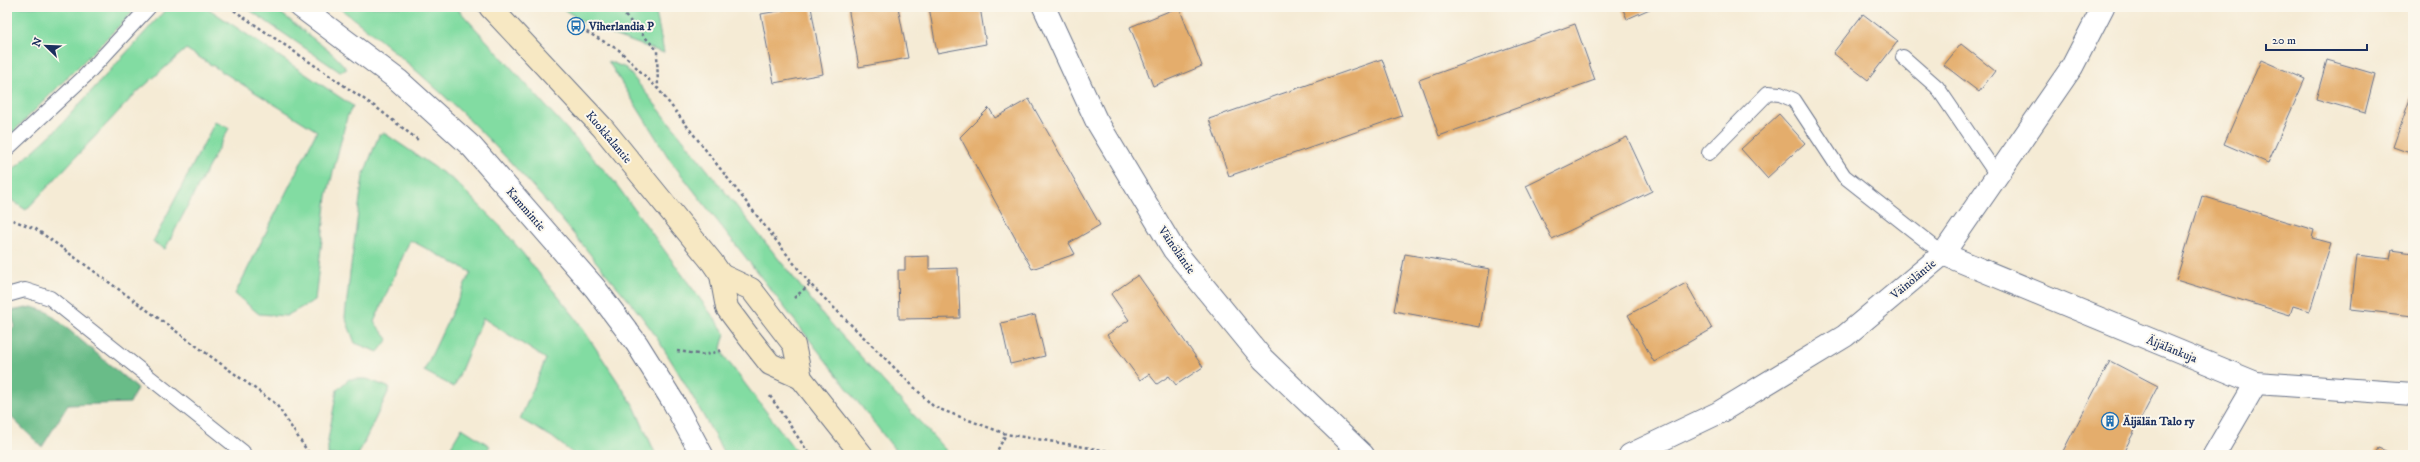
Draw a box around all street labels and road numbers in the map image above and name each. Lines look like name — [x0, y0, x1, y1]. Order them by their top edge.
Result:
street label: Kuokkalantie — [582, 108, 635, 167]
street label: Kammintie — [503, 184, 549, 234]
street label: Väinöläntie — [1154, 223, 1198, 277]
street label: Väinöläntie — [1887, 256, 1939, 303]
street label: Äijälänkuja — [2144, 333, 2200, 367]

